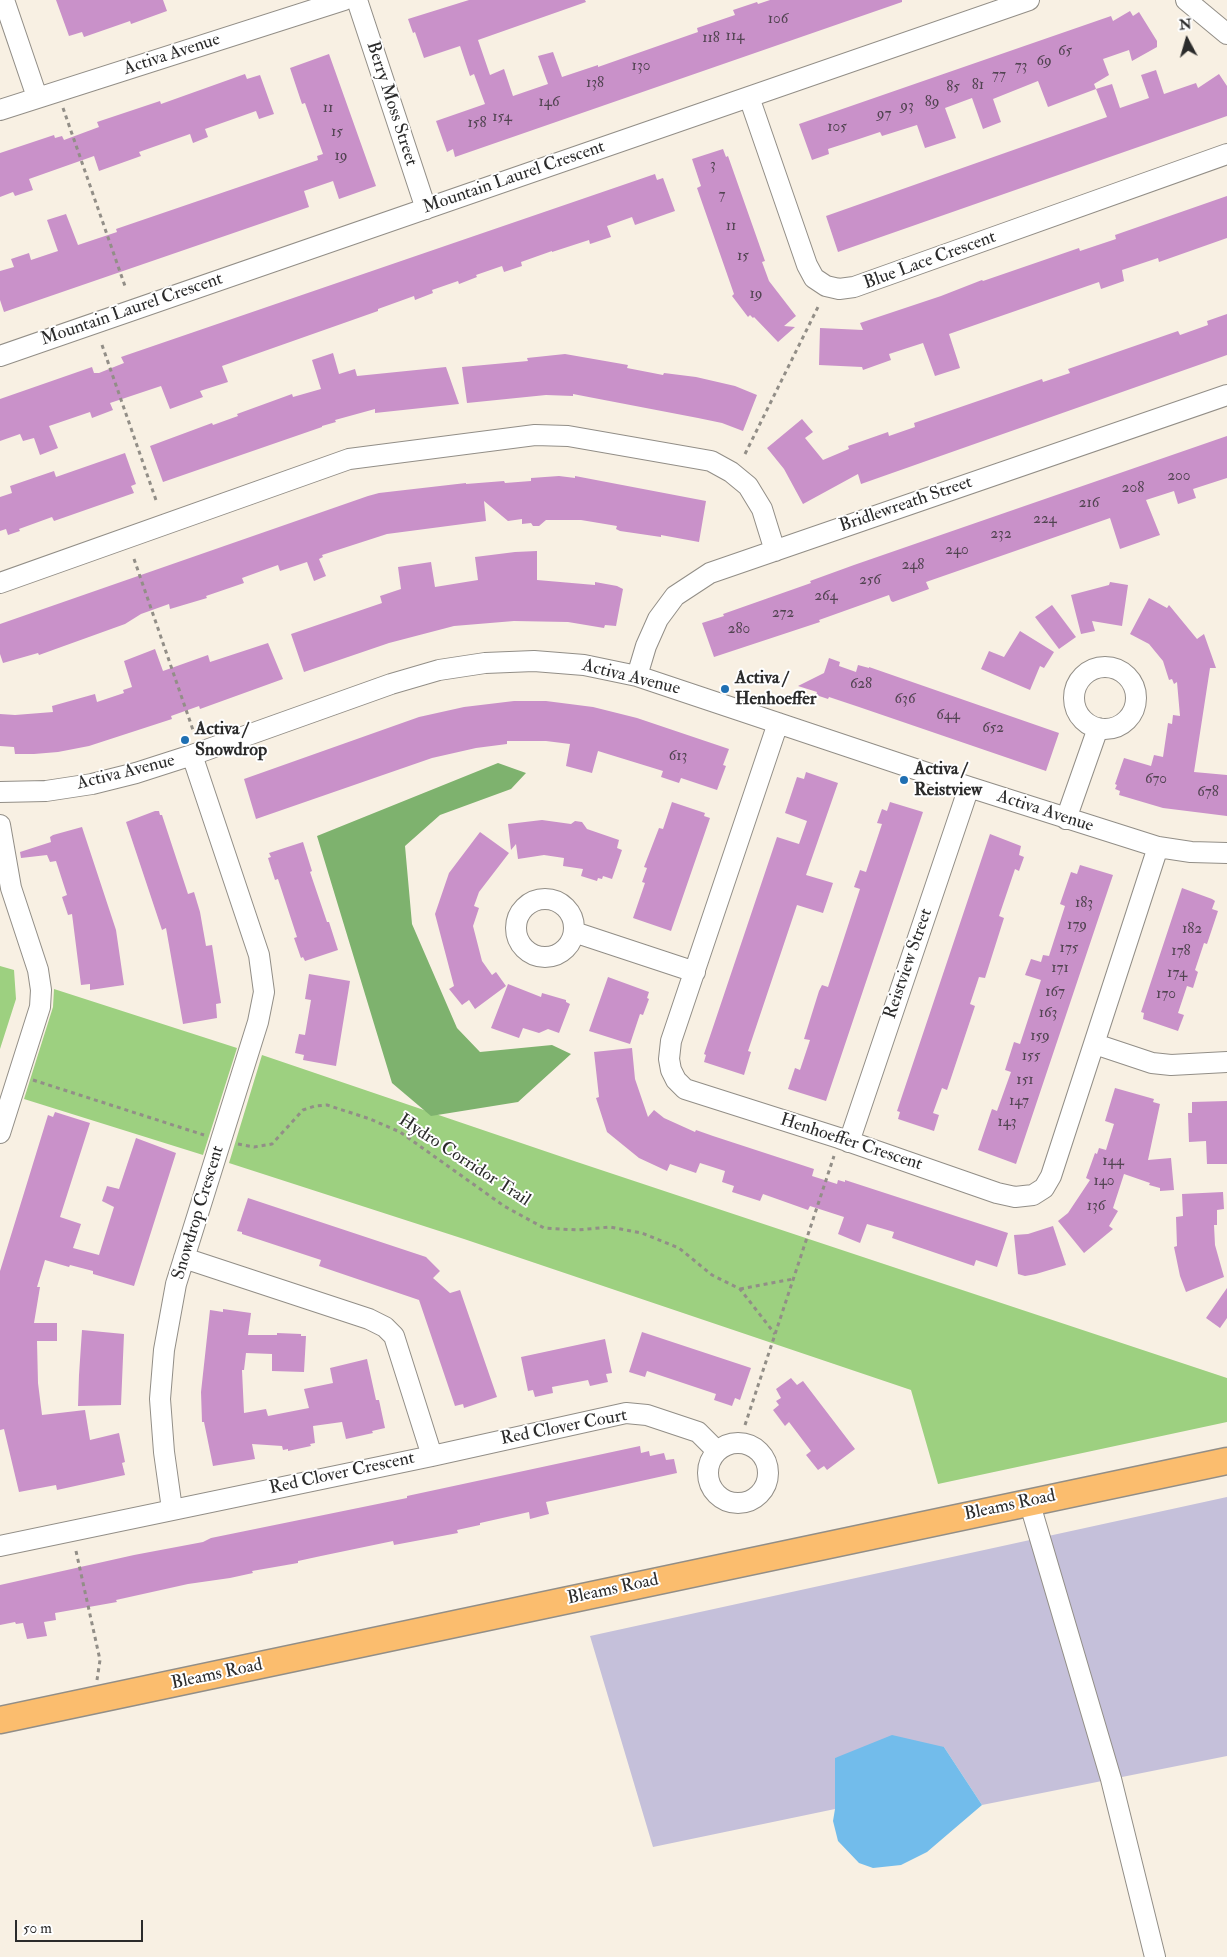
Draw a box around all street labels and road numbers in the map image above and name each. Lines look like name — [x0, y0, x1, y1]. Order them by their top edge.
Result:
street label: Activa Avenue — [121, 29, 223, 81]
street label: Berry Moss Street — [361, 39, 421, 169]
street label: Mountain Laurel Crescent — [420, 137, 608, 219]
street label: Blue Lace Crescent — [861, 227, 999, 295]
street label: Mountain Laurel Crescent — [38, 269, 226, 351]
street label: Bridlewreath Street — [837, 472, 975, 538]
street label: Activa Avenue — [580, 655, 682, 701]
street label: Activa Avenue — [75, 750, 177, 796]
street label: Activa Avenue — [994, 786, 1096, 838]
street label: Reistview Street — [880, 906, 938, 1022]
street label: Hydro Corridor Trail — [394, 1110, 534, 1212]
street label: Henhoeffer Crescent — [777, 1110, 925, 1176]
street label: Snowdrop Crescent — [168, 1143, 230, 1283]
street label: Red Clover Court — [499, 1405, 629, 1451]
street label: Red Clover Crescent — [267, 1448, 417, 1500]
street label: Bleams Road — [962, 1486, 1058, 1526]
street label: Bleams Road — [565, 1570, 661, 1610]
street label: Bleams Road — [169, 1655, 265, 1695]

